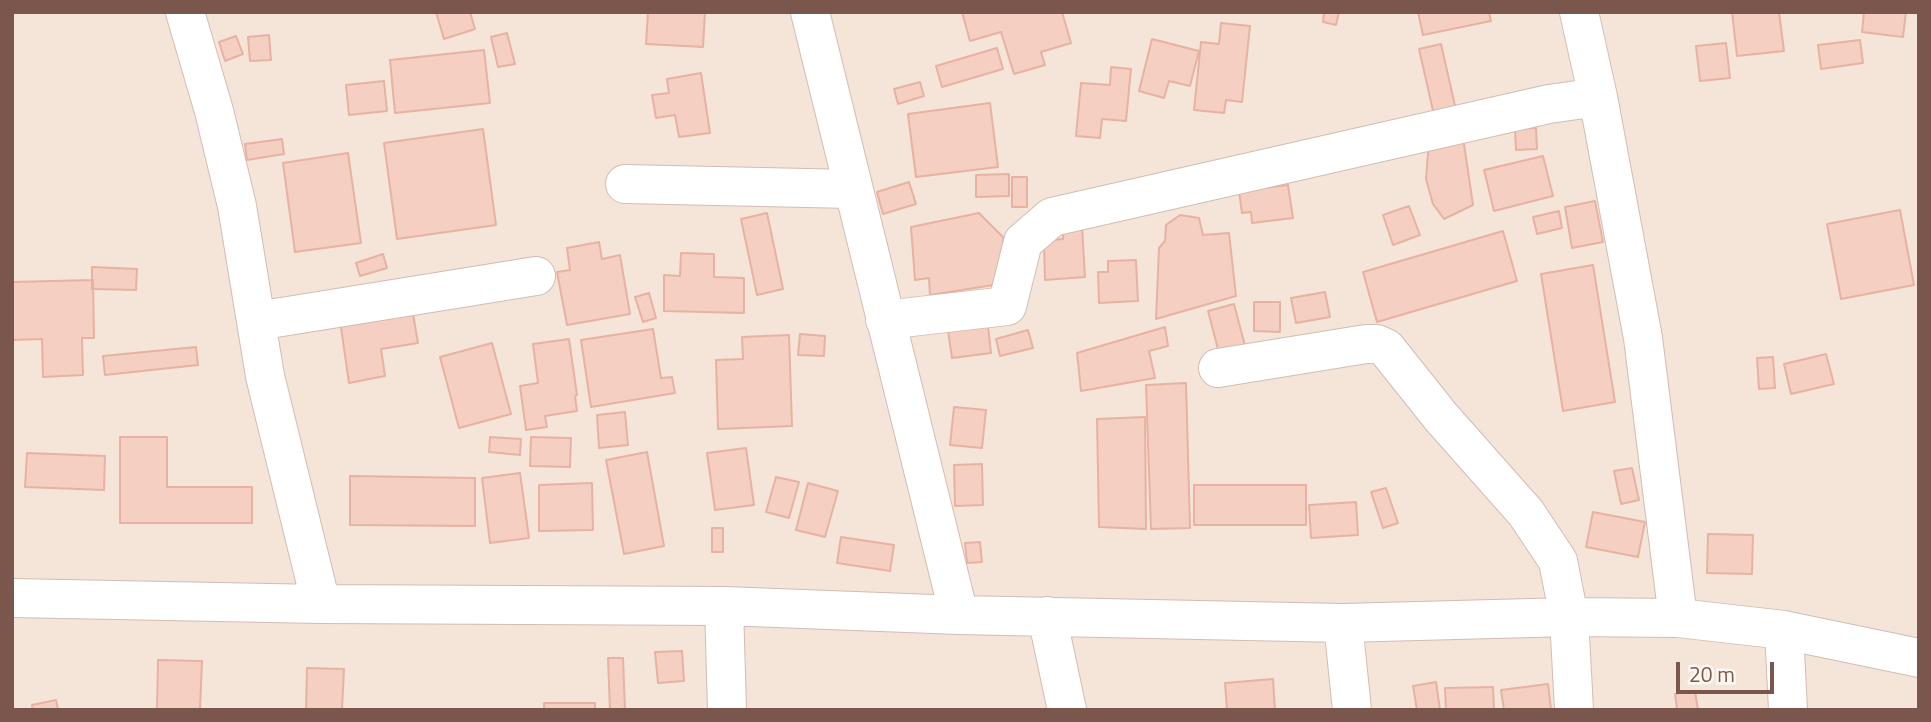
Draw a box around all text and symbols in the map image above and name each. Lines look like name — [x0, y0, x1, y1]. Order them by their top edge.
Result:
scale bar — [1679, 648, 1777, 692]
text: 20 m — [1689, 658, 1735, 690]

